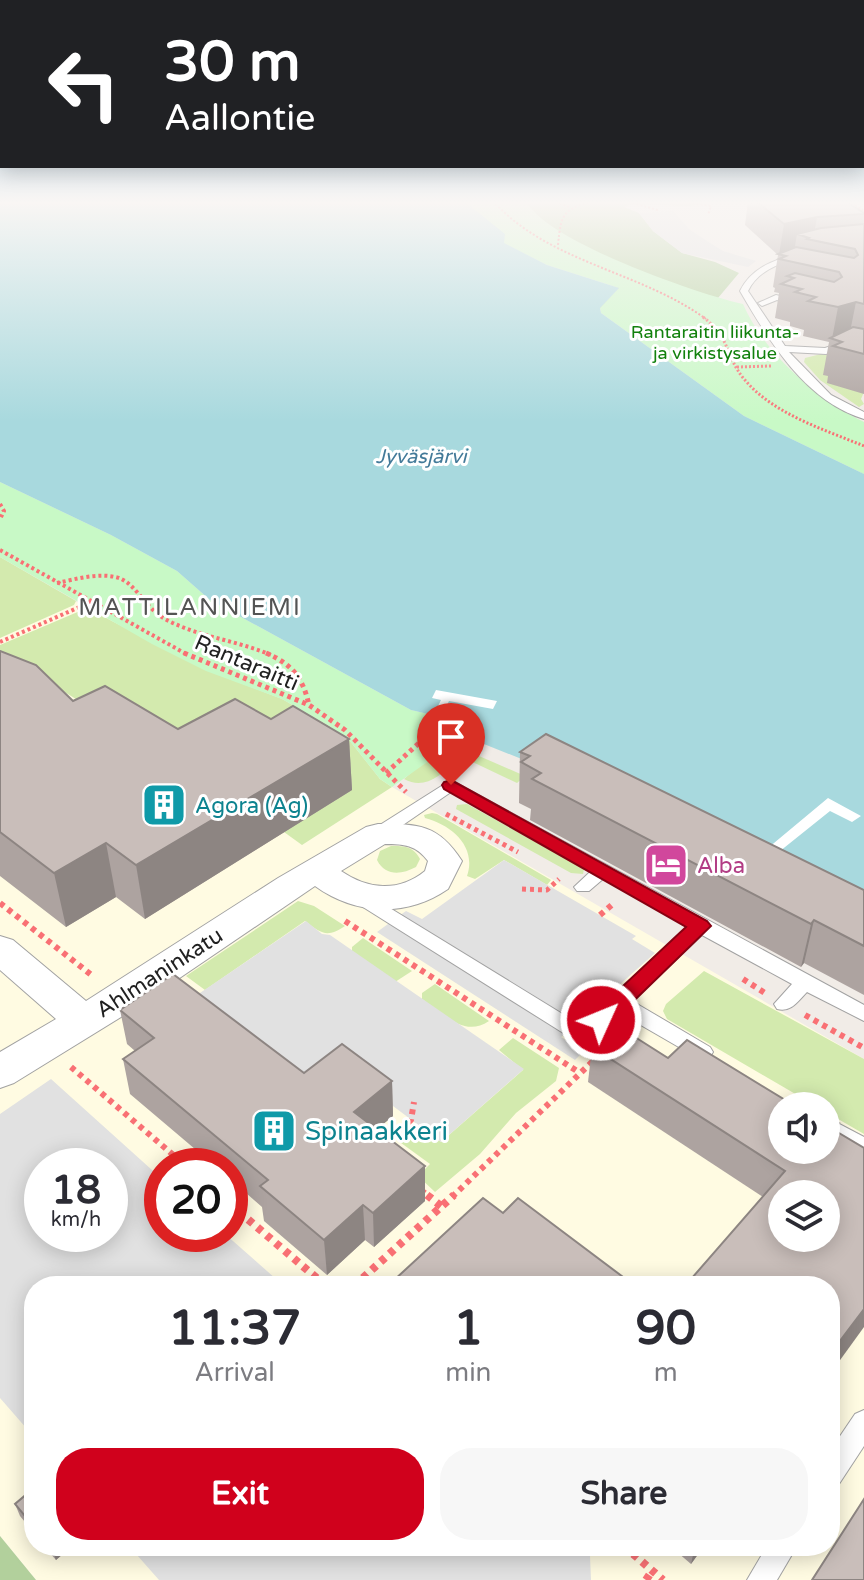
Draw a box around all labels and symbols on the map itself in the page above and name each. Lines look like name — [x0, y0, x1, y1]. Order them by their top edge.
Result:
park label: Rantaraitin liikunta- ja virkistysalue — [631, 321, 799, 364]
water label: Jyväsjärvi — [376, 445, 469, 469]
district label: MATTILANNIEMI — [78, 593, 302, 622]
street label: Rantaraitti — [191, 629, 303, 696]
pin — [417, 703, 485, 785]
building icon: Agora (Ag) — [140, 781, 188, 829]
place label: Agora (Ag) — [195, 793, 308, 819]
hotel icon: Alba — [642, 841, 690, 889]
place label: Alba — [697, 853, 745, 879]
street label: Ahlmaninkatu — [91, 922, 228, 1023]
position arrow — [559, 978, 643, 1062]
building icon: Spinaakkeri — [250, 1107, 298, 1155]
place label: Spinaakkeri — [305, 1116, 448, 1147]
speed limit sign: 20 — [144, 1148, 248, 1252]

